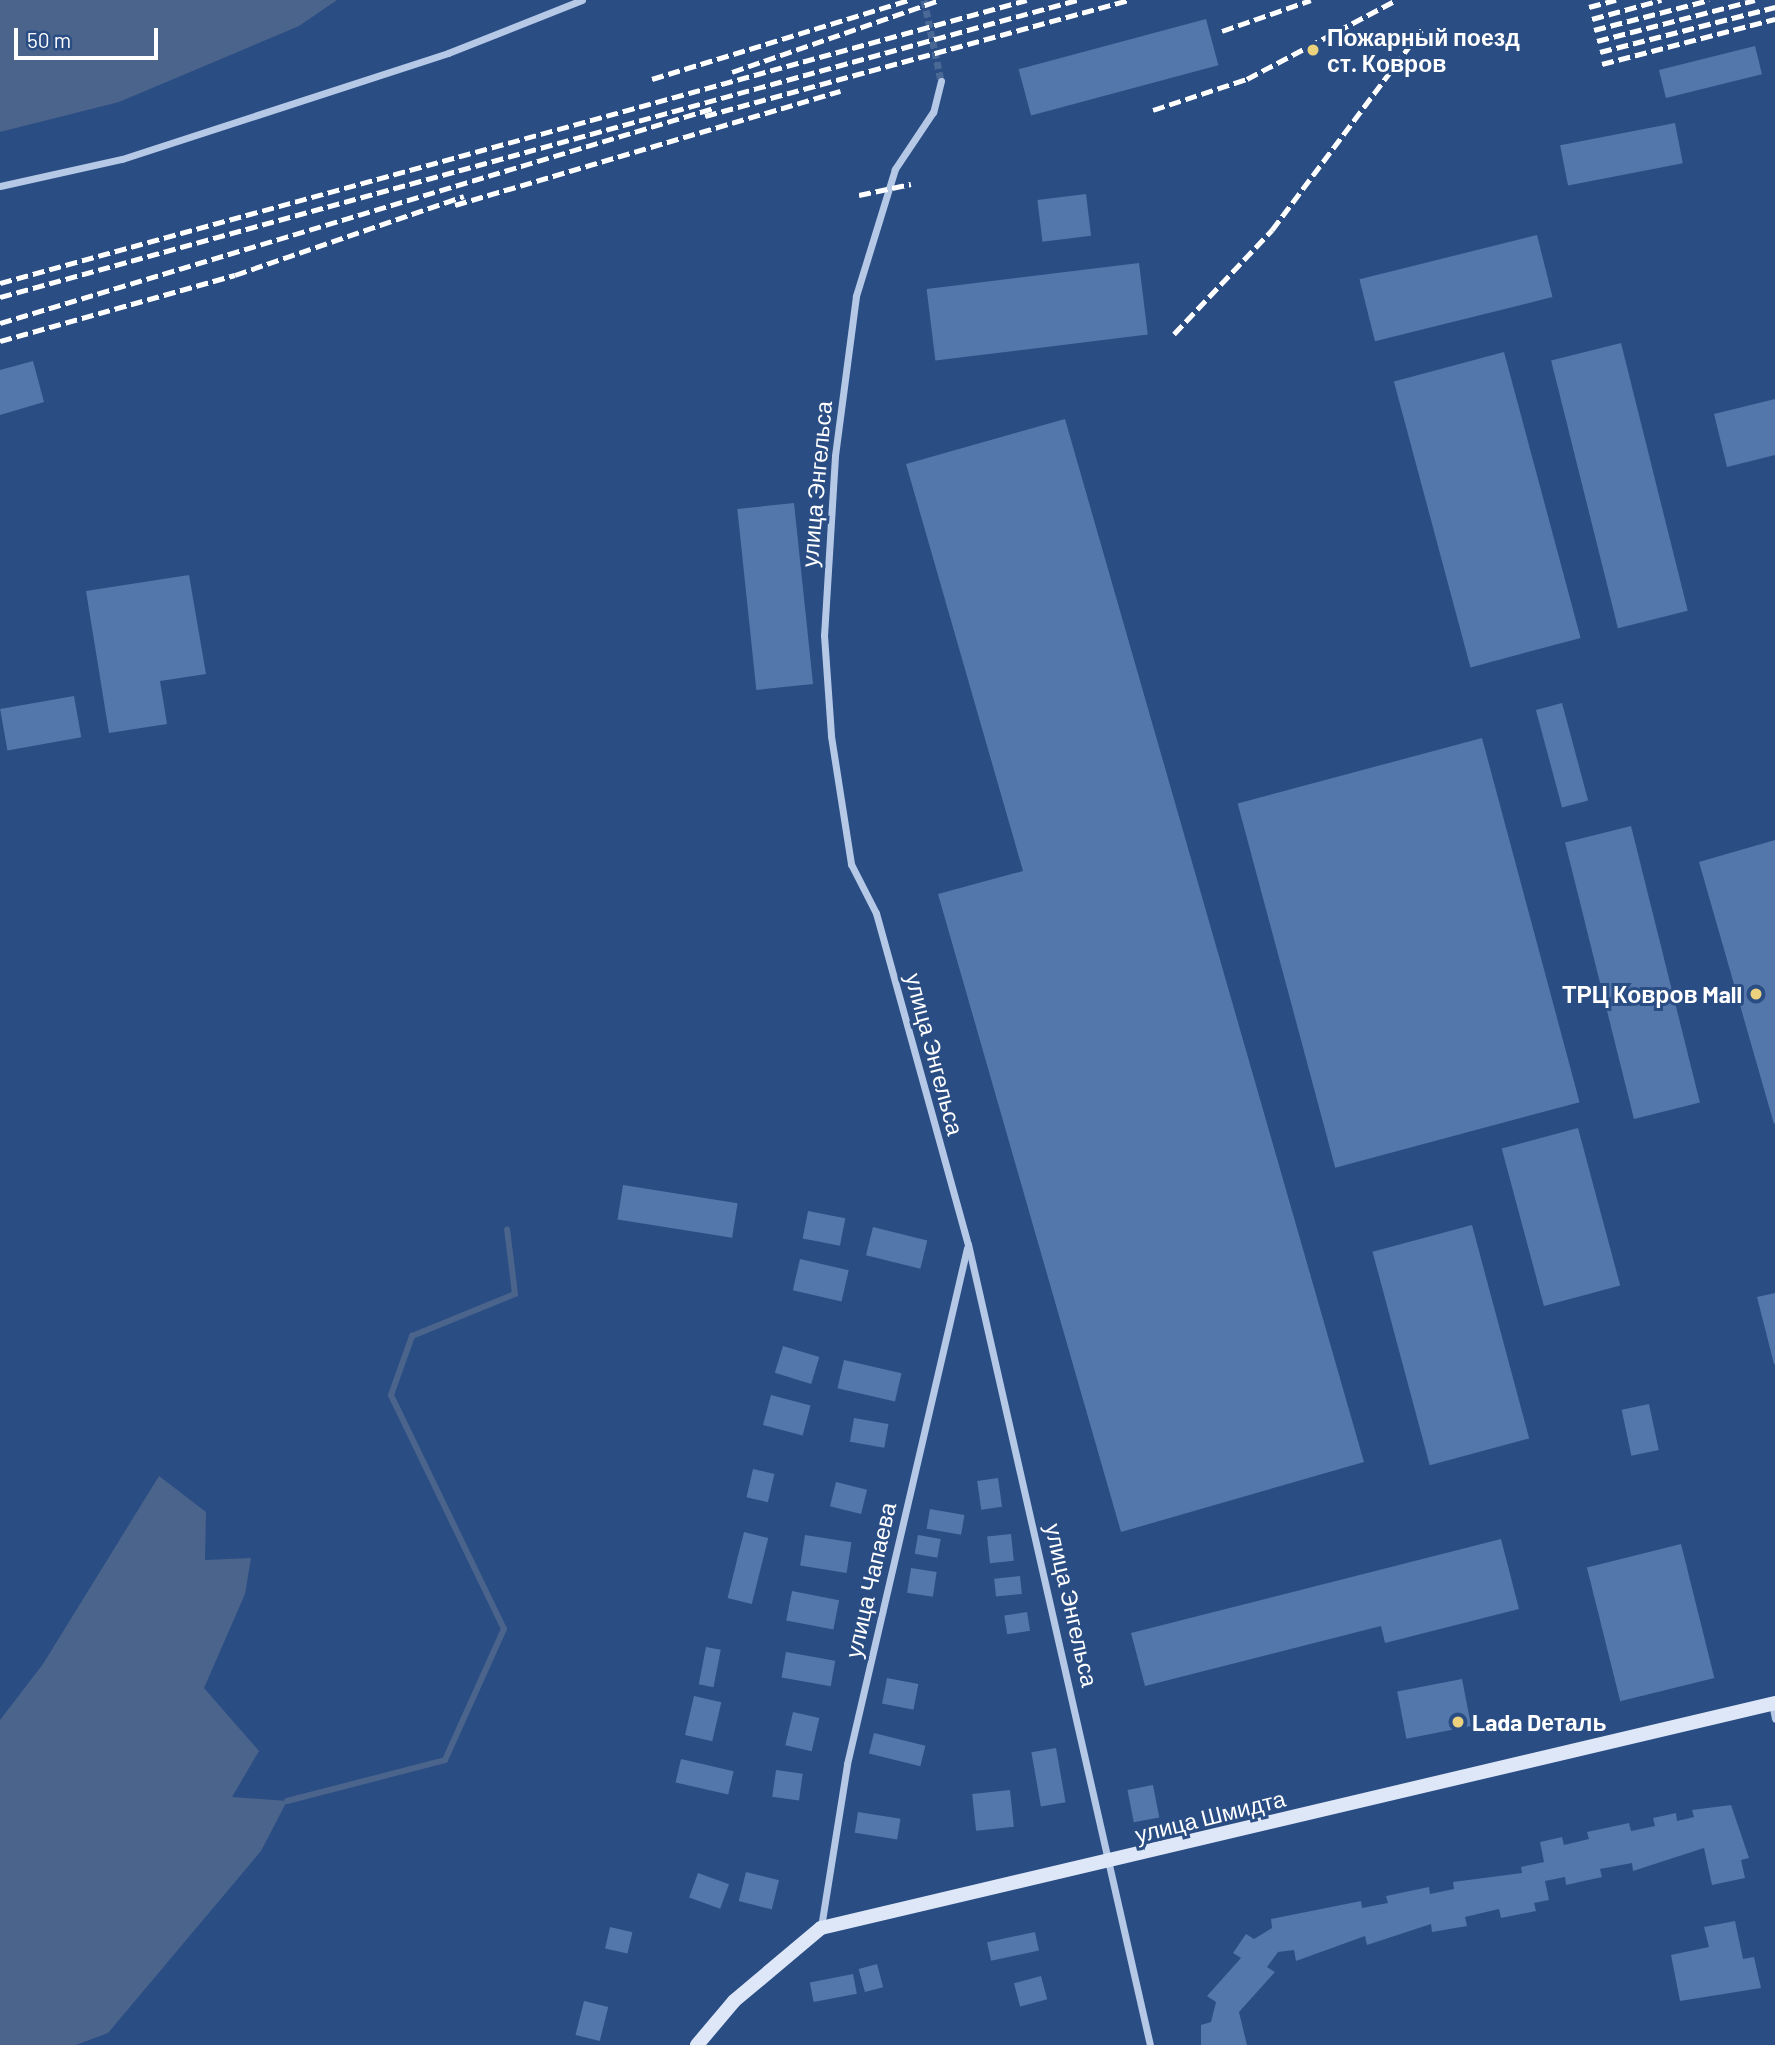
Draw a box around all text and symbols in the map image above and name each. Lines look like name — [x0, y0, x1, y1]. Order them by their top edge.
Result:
scale bar — [18, 14, 161, 58]
place label: Пожарный поезд ст. Ковров — [1327, 23, 1520, 77]
text: 50 m — [27, 27, 71, 52]
marker: Пожарный поезд ст. Ковров — [1305, 42, 1321, 58]
street label: улица Энгельса — [795, 400, 837, 568]
street label: улица Энгельса — [900, 970, 970, 1138]
place label: ТРЦ Ковров Mall — [1562, 980, 1742, 1008]
marker: ТРЦ Ковров Mall — [1748, 986, 1764, 1002]
street label: улица Чапаева — [839, 1500, 901, 1660]
street label: улица Энгельса — [1040, 1521, 1104, 1689]
place label: Lada Dеталь — [1472, 1708, 1607, 1736]
marker: Lada Dеталь — [1450, 1714, 1466, 1730]
street label: улица Шмидта — [1132, 1784, 1288, 1848]

